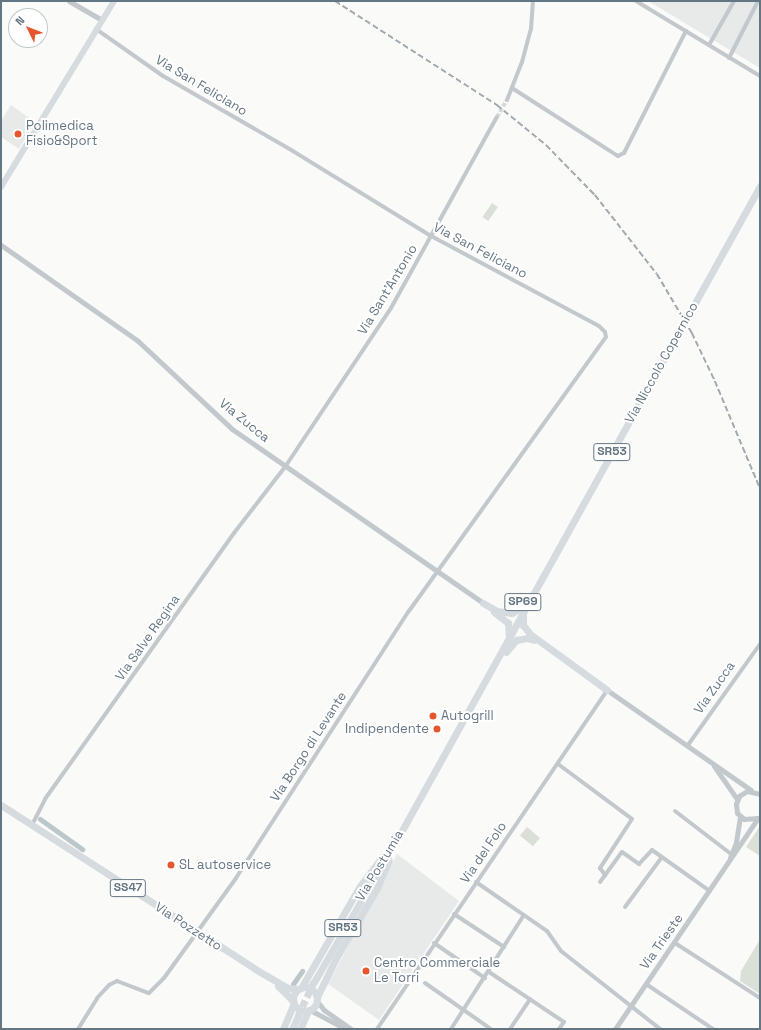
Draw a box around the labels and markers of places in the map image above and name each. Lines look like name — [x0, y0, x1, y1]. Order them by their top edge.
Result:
place label: Polimedica Fisio&Sport — [26, 119, 97, 150]
marker: Polimedica Fisio&Sport — [13, 129, 23, 139]
place label: Autogrill — [441, 708, 494, 724]
marker: Autogrill — [428, 711, 438, 721]
place label: Indipendente — [345, 721, 429, 737]
marker: Indipendente — [432, 724, 442, 734]
place label: SL autoservice — [179, 857, 272, 873]
marker: SL autoservice — [166, 860, 176, 870]
place label: Centro Commerciale Le Torri — [374, 956, 500, 987]
marker: Centro Commerciale Le Torri — [361, 966, 371, 976]

